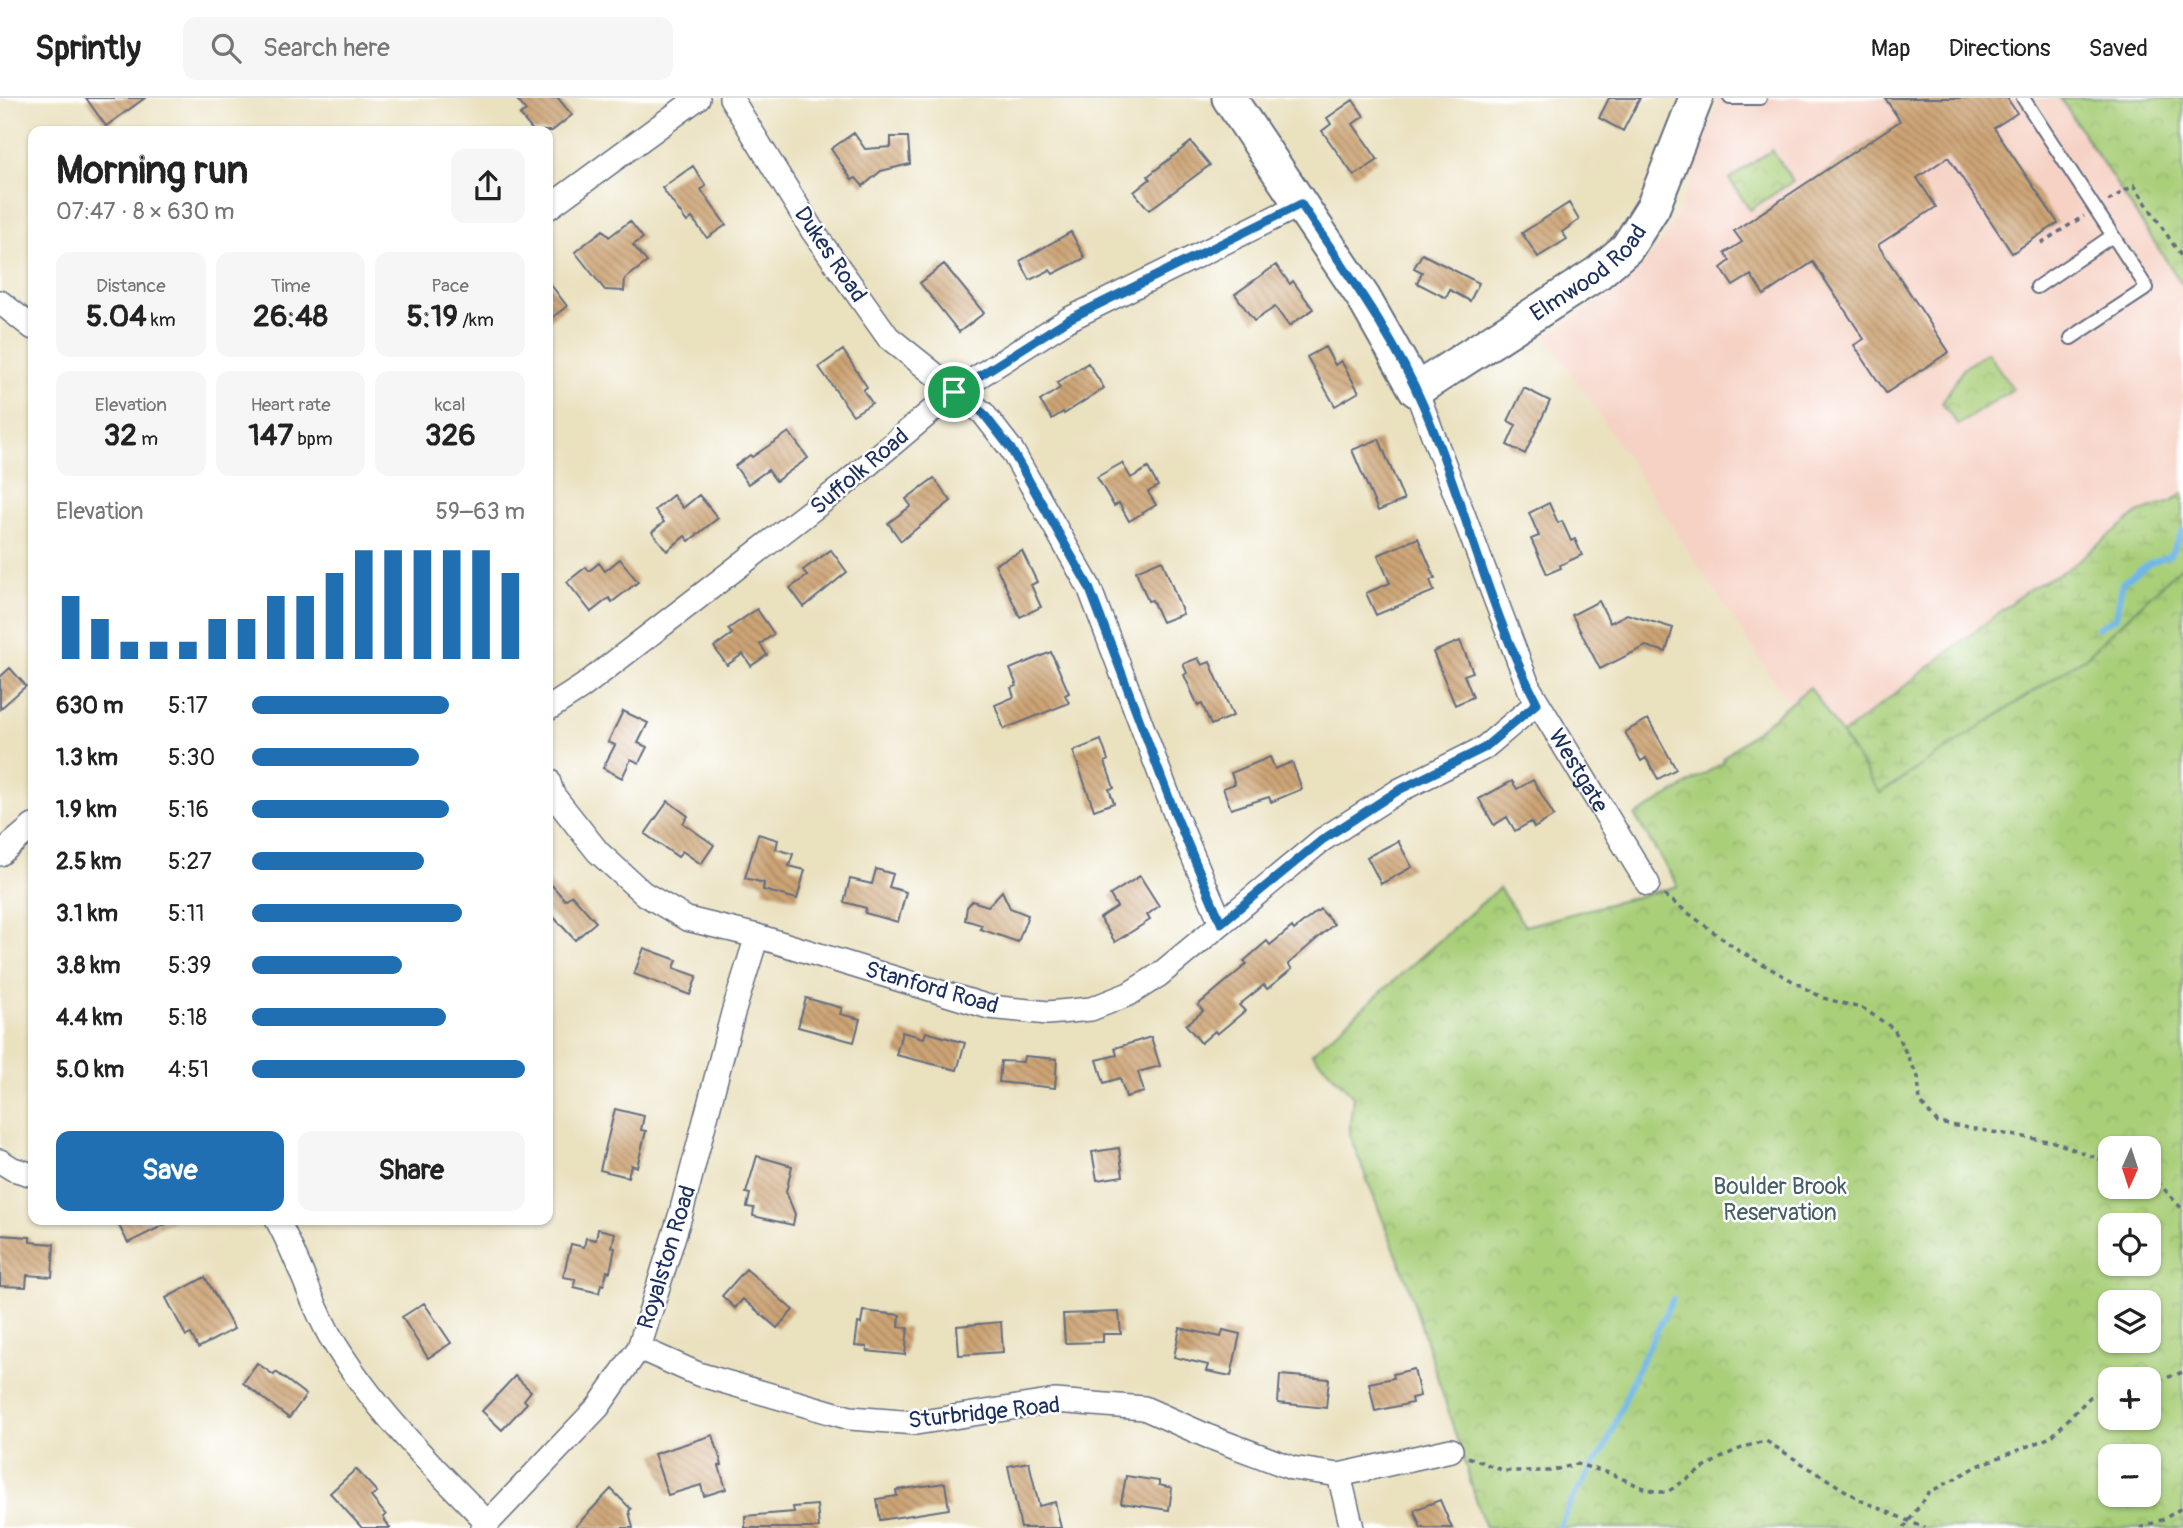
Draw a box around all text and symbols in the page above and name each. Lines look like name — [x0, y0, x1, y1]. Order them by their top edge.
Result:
search box — [183, 17, 673, 80]
text: Sprintly — [35, 28, 141, 69]
icon: search — [207, 29, 245, 67]
text: Search here — [263, 32, 390, 64]
text: Map — [1871, 34, 1911, 63]
text: Directions — [1949, 34, 2050, 63]
text: Saved — [2088, 34, 2148, 63]
text: Morning run — [56, 147, 248, 195]
button: share — [451, 149, 525, 223]
text: 07:47 · 8 × 630 m — [56, 197, 235, 226]
street label: Dukes Road — [788, 201, 873, 308]
street label: Elmwood Road — [1525, 219, 1653, 328]
text: Distance — [96, 274, 166, 298]
text: Time — [271, 274, 310, 298]
text: Pace — [431, 274, 469, 298]
text: 5.04 — [86, 298, 147, 335]
text: 26:48 — [253, 298, 328, 335]
text: 5:19 — [407, 298, 458, 335]
text: km — [147, 308, 176, 332]
text: /km — [458, 308, 494, 332]
pin — [924, 362, 984, 422]
icon: arrive — [935, 373, 973, 411]
text: Elevation — [95, 393, 167, 417]
text: Heart rate — [250, 393, 331, 417]
text: kcal — [435, 393, 466, 417]
text: 32 — [104, 417, 137, 454]
text: 147 — [248, 417, 293, 454]
text: 326 — [425, 417, 476, 454]
street label: Suffolk Road — [804, 422, 915, 521]
text: m — [137, 427, 158, 451]
text: bpm — [293, 427, 333, 451]
text: Elevation — [56, 497, 144, 526]
text: 59–63 m — [436, 497, 525, 526]
text: 630 m — [56, 691, 123, 720]
text: 5:17 — [168, 691, 208, 720]
street label: Westgate — [1542, 723, 1615, 818]
text: 1.3 km — [56, 743, 118, 772]
text: 5:30 — [168, 743, 215, 772]
text: 1.9 km — [56, 795, 117, 824]
text: 5:16 — [168, 795, 209, 824]
text: 2.5 km — [56, 847, 121, 876]
text: 5:27 — [168, 847, 212, 876]
text: 3.1 km — [56, 899, 118, 928]
text: 5:11 — [168, 899, 205, 928]
text: 3.8 km — [56, 951, 120, 980]
text: 5:39 — [168, 951, 211, 980]
street label: Stanford Road — [862, 955, 1002, 1020]
text: 4.4 km — [56, 1003, 123, 1032]
text: 5:18 — [168, 1003, 207, 1032]
text: 5.0 km — [56, 1055, 124, 1084]
text: 4:51 — [168, 1055, 209, 1084]
button: Save — [56, 1131, 284, 1211]
button: Share — [298, 1131, 525, 1211]
north arrow — [2098, 1136, 2161, 1199]
map controls — [2098, 1136, 2161, 1507]
park label: Boulder Brook Reservation — [1713, 1172, 1847, 1227]
street label: Royalston Road — [631, 1182, 702, 1333]
button: locate — [2098, 1213, 2161, 1276]
button: layers — [2098, 1290, 2161, 1353]
button: + — [2098, 1367, 2161, 1430]
street label: Sturbridge Road — [907, 1390, 1062, 1435]
button: − — [2098, 1444, 2161, 1507]

